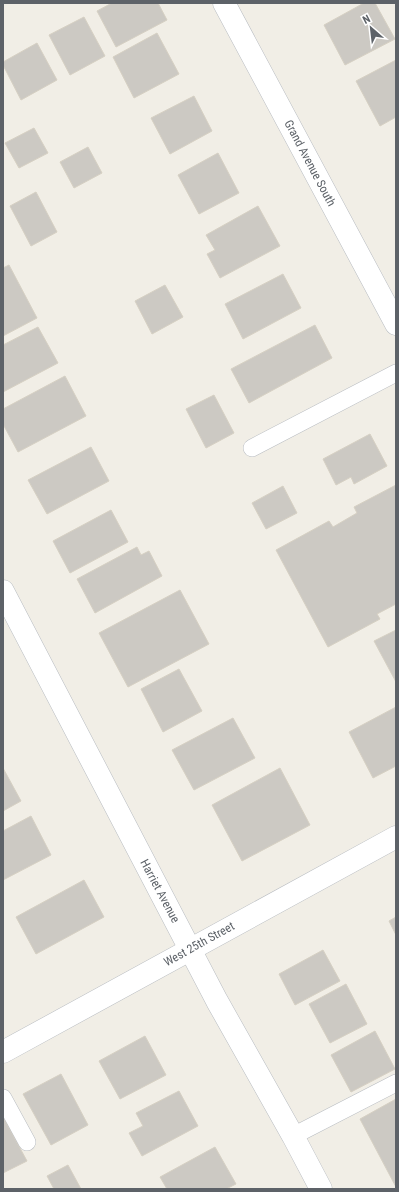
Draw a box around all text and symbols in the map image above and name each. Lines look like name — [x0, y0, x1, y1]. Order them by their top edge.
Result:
north arrow — [351, 8, 391, 48]
text: N — [361, 12, 373, 27]
street label: Grand Avenue South — [281, 118, 339, 209]
street label: Harriet Avenue — [137, 857, 183, 925]
street label: West 25th Street — [161, 919, 237, 969]

